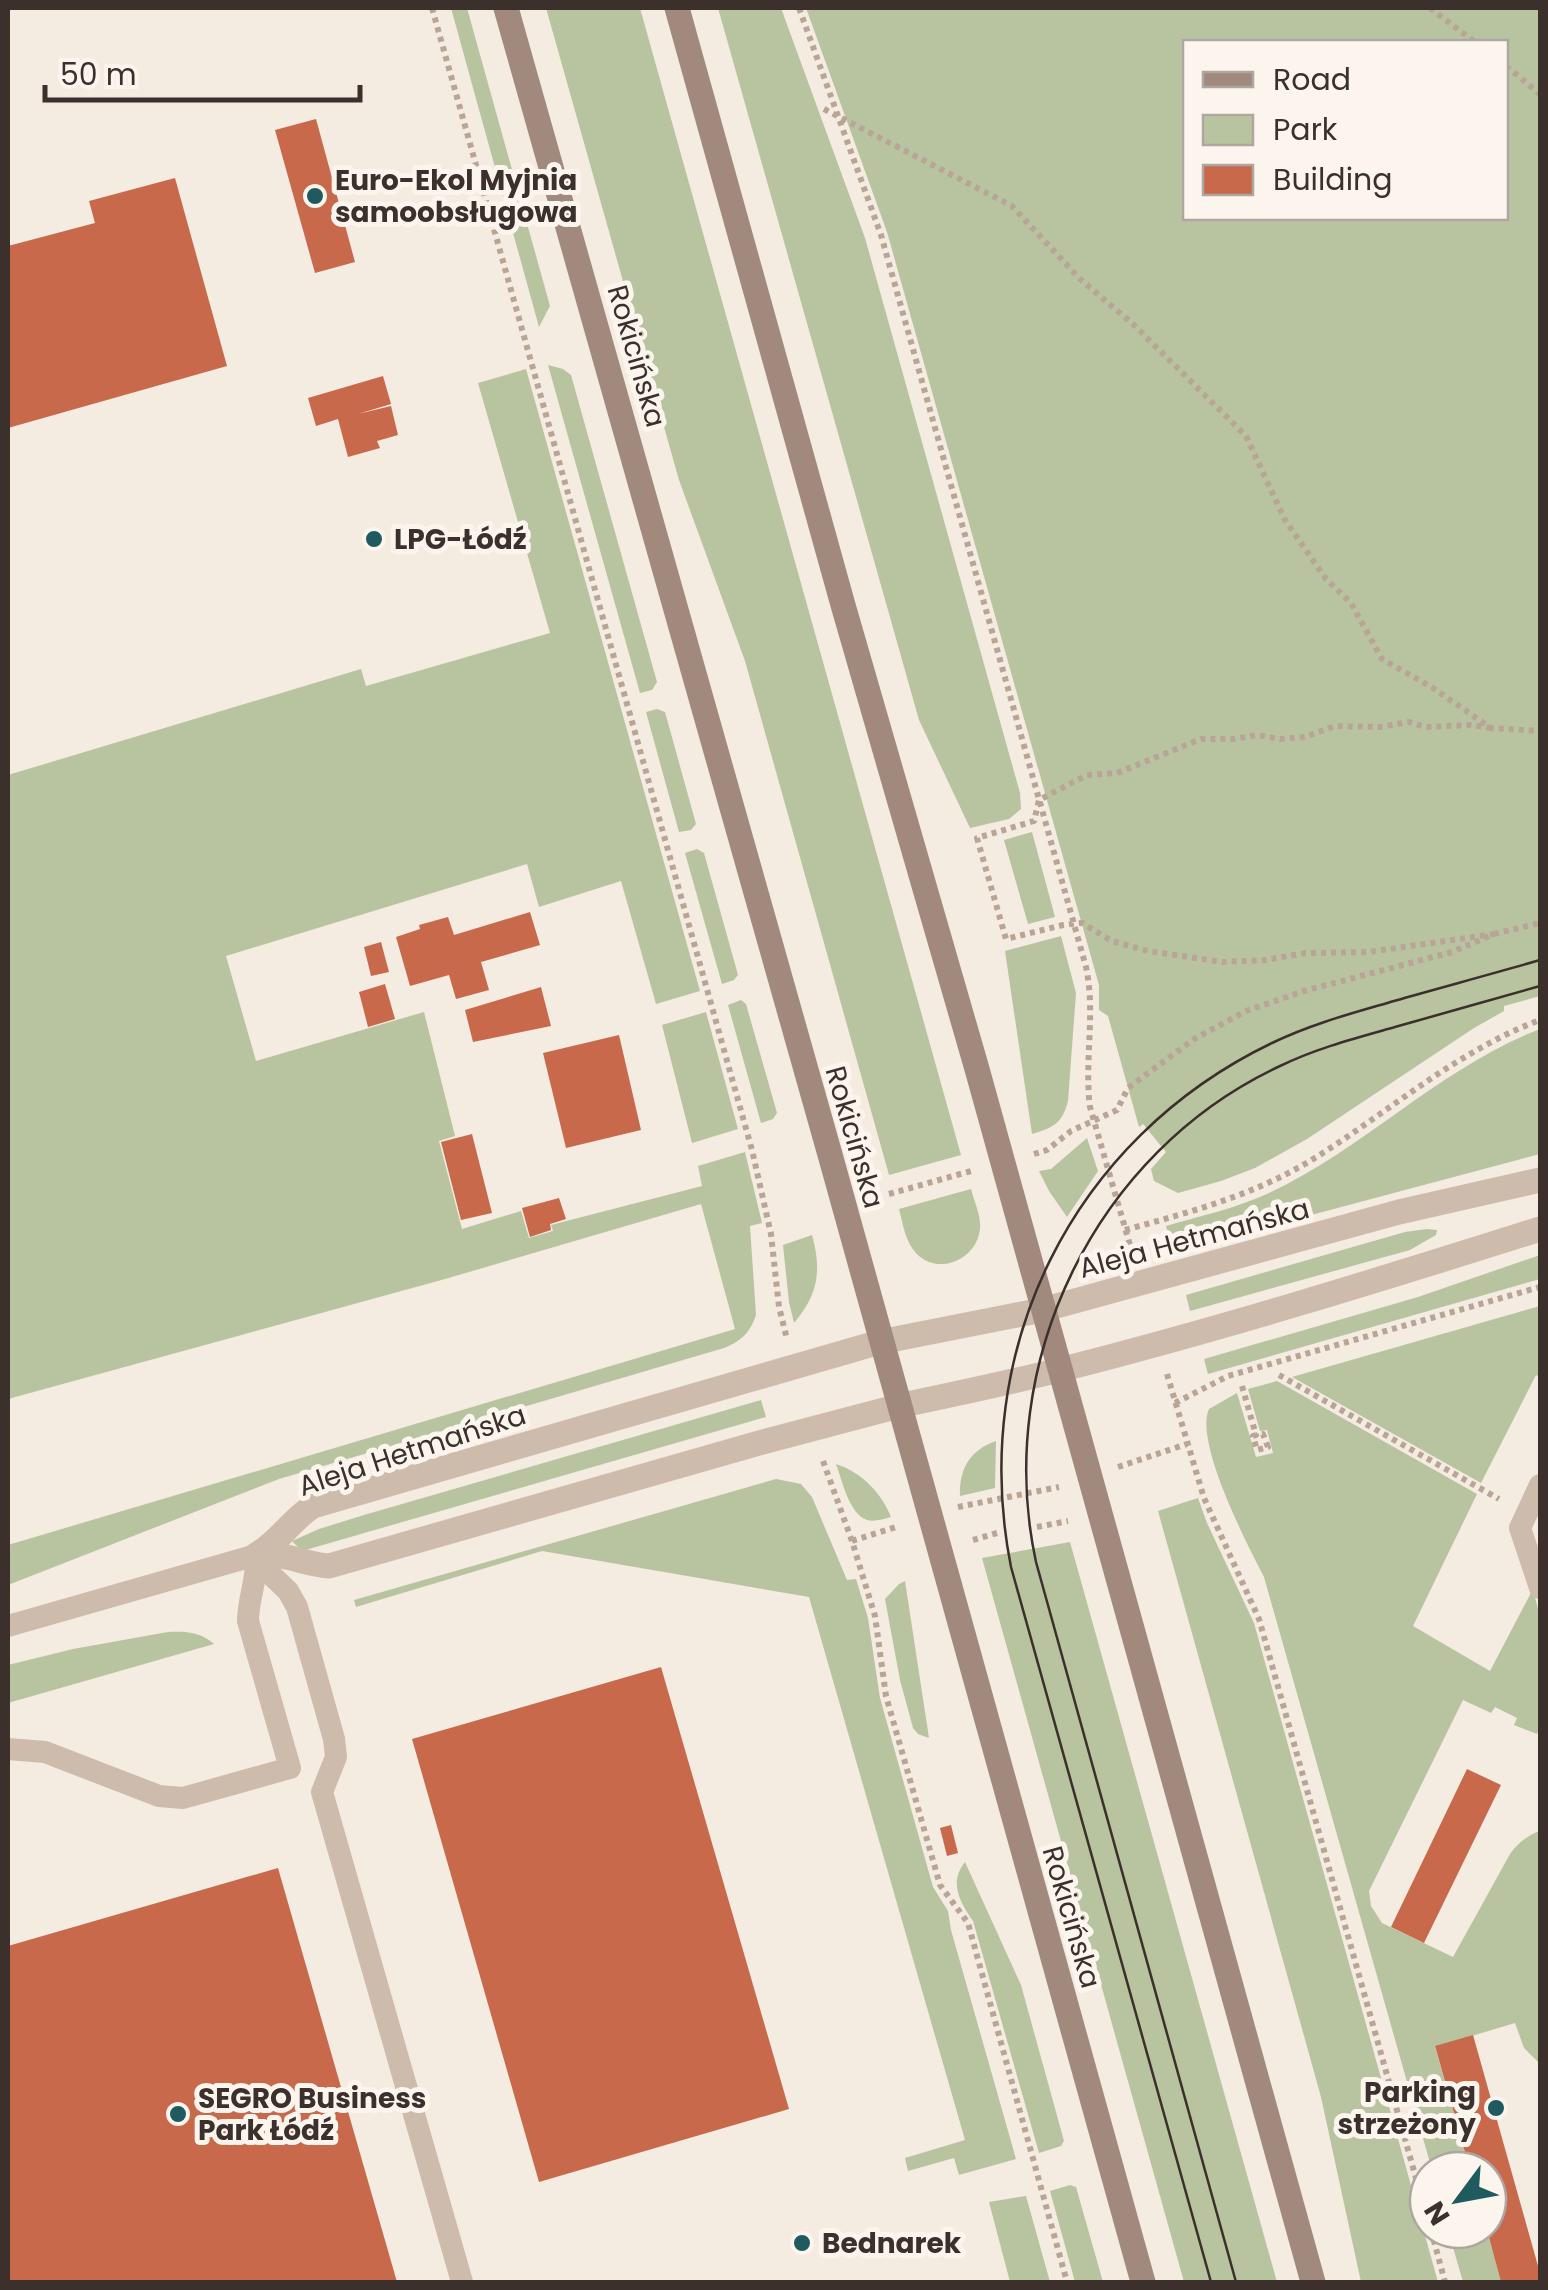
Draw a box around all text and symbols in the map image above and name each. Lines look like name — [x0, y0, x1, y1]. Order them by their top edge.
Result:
scale bar — [45, 40, 360, 102]
legend — [1183, 40, 1508, 220]
text: 50 m — [60, 53, 137, 96]
text: Road — [1273, 58, 1351, 101]
text: Park — [1273, 108, 1338, 151]
text: Building — [1273, 158, 1393, 201]
place label: Euro-Ekol Myjnia samoobsługowa — [335, 161, 578, 232]
marker: Euro-Ekol Myjnia samoobsługowa — [304, 185, 326, 207]
street label: Rokicińska — [598, 281, 675, 432]
place label: LPG-Łódź — [394, 520, 527, 559]
marker: LPG-Łódź — [363, 528, 385, 550]
street label: Rokicińska — [816, 1062, 893, 1213]
street label: Aleja Hetmańska — [1075, 1189, 1314, 1288]
street label: Aleja Hetmańska — [293, 1395, 531, 1506]
street label: Rokicińska — [1033, 1842, 1110, 1993]
place label: Parking strzeżony — [1338, 2073, 1476, 2144]
place label: SEGRO Business Park Łódź — [198, 2079, 426, 2150]
marker: Parking strzeżony — [1485, 2097, 1507, 2119]
marker: SEGRO Business Park Łódź — [167, 2103, 189, 2125]
north arrow — [1408, 2150, 1508, 2250]
text: N — [1415, 2194, 1459, 2232]
place label: Bednarek — [822, 2224, 962, 2263]
marker: Bednarek — [791, 2232, 813, 2254]

